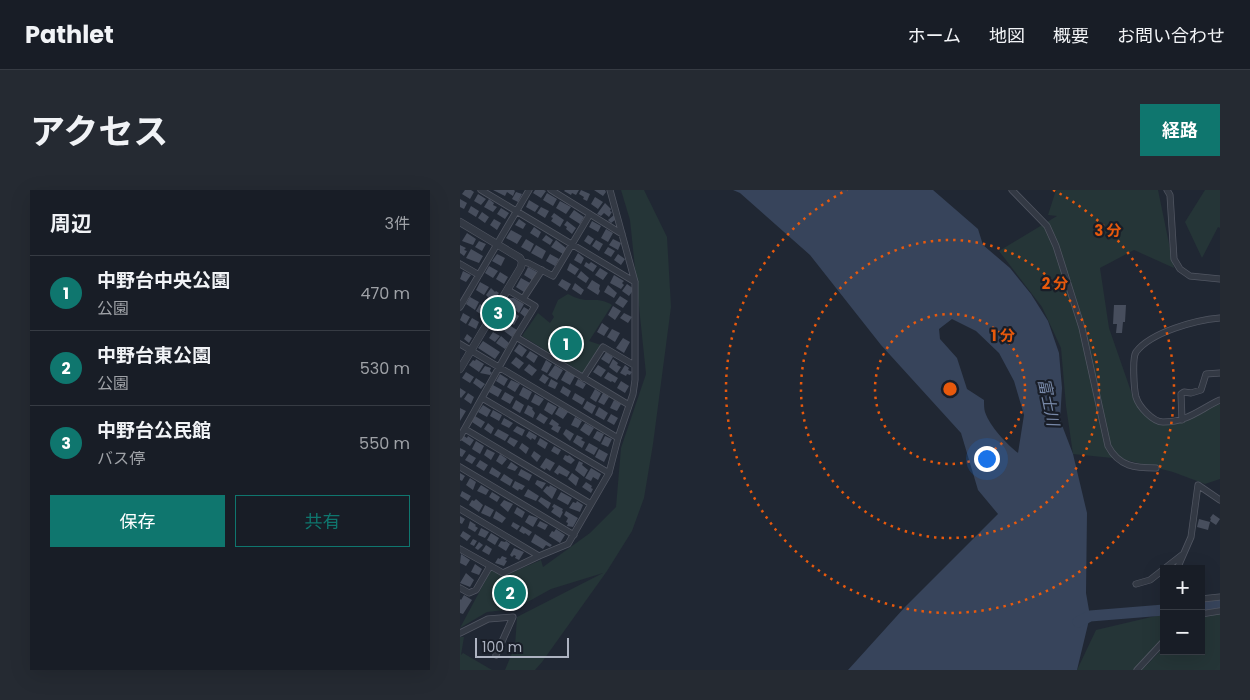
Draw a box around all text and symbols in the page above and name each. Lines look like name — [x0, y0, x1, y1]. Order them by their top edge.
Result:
text: Pathlet — [25, 18, 114, 51]
text: ホーム — [908, 23, 961, 48]
text: 地図 — [989, 23, 1025, 48]
text: 概要 — [1053, 23, 1089, 48]
text: お問い合わせ — [1117, 23, 1225, 48]
button: 経路 — [1140, 104, 1220, 156]
text: アクセス — [30, 107, 168, 156]
text: 周辺 — [50, 209, 92, 238]
text: 3件 — [385, 212, 410, 235]
text: 3 分 — [1094, 220, 1122, 241]
text: 中野台中央公園 — [97, 267, 230, 294]
text: 2 分 — [1042, 273, 1068, 294]
text: 1 — [63, 282, 69, 305]
text: 470 m — [360, 282, 410, 305]
pin: 3 — [482, 294, 514, 332]
text: 公園 — [97, 297, 129, 320]
pin: 1 — [550, 325, 582, 363]
text: 1 分 — [991, 325, 1015, 346]
text: 中野台東公園 — [97, 342, 211, 369]
text: 2 — [61, 357, 71, 380]
text: 530 m — [360, 357, 410, 380]
text: 公園 — [97, 372, 129, 395]
water label: 富士川 — [1032, 376, 1065, 430]
centre of rings — [941, 380, 959, 398]
text: 中野台公民館 — [97, 417, 211, 444]
text: 3 — [61, 432, 71, 455]
text: 550 m — [359, 432, 410, 455]
your location — [974, 446, 1000, 472]
text: バス停 — [97, 447, 145, 470]
button: 保存 — [50, 495, 225, 547]
button: 共有 — [235, 495, 410, 547]
map controls — [1160, 565, 1205, 655]
button: + — [1160, 565, 1205, 610]
pin: 2 — [494, 574, 526, 612]
button: − — [1160, 610, 1205, 655]
scale bar — [475, 635, 569, 658]
text: 100 m — [482, 637, 522, 657]

